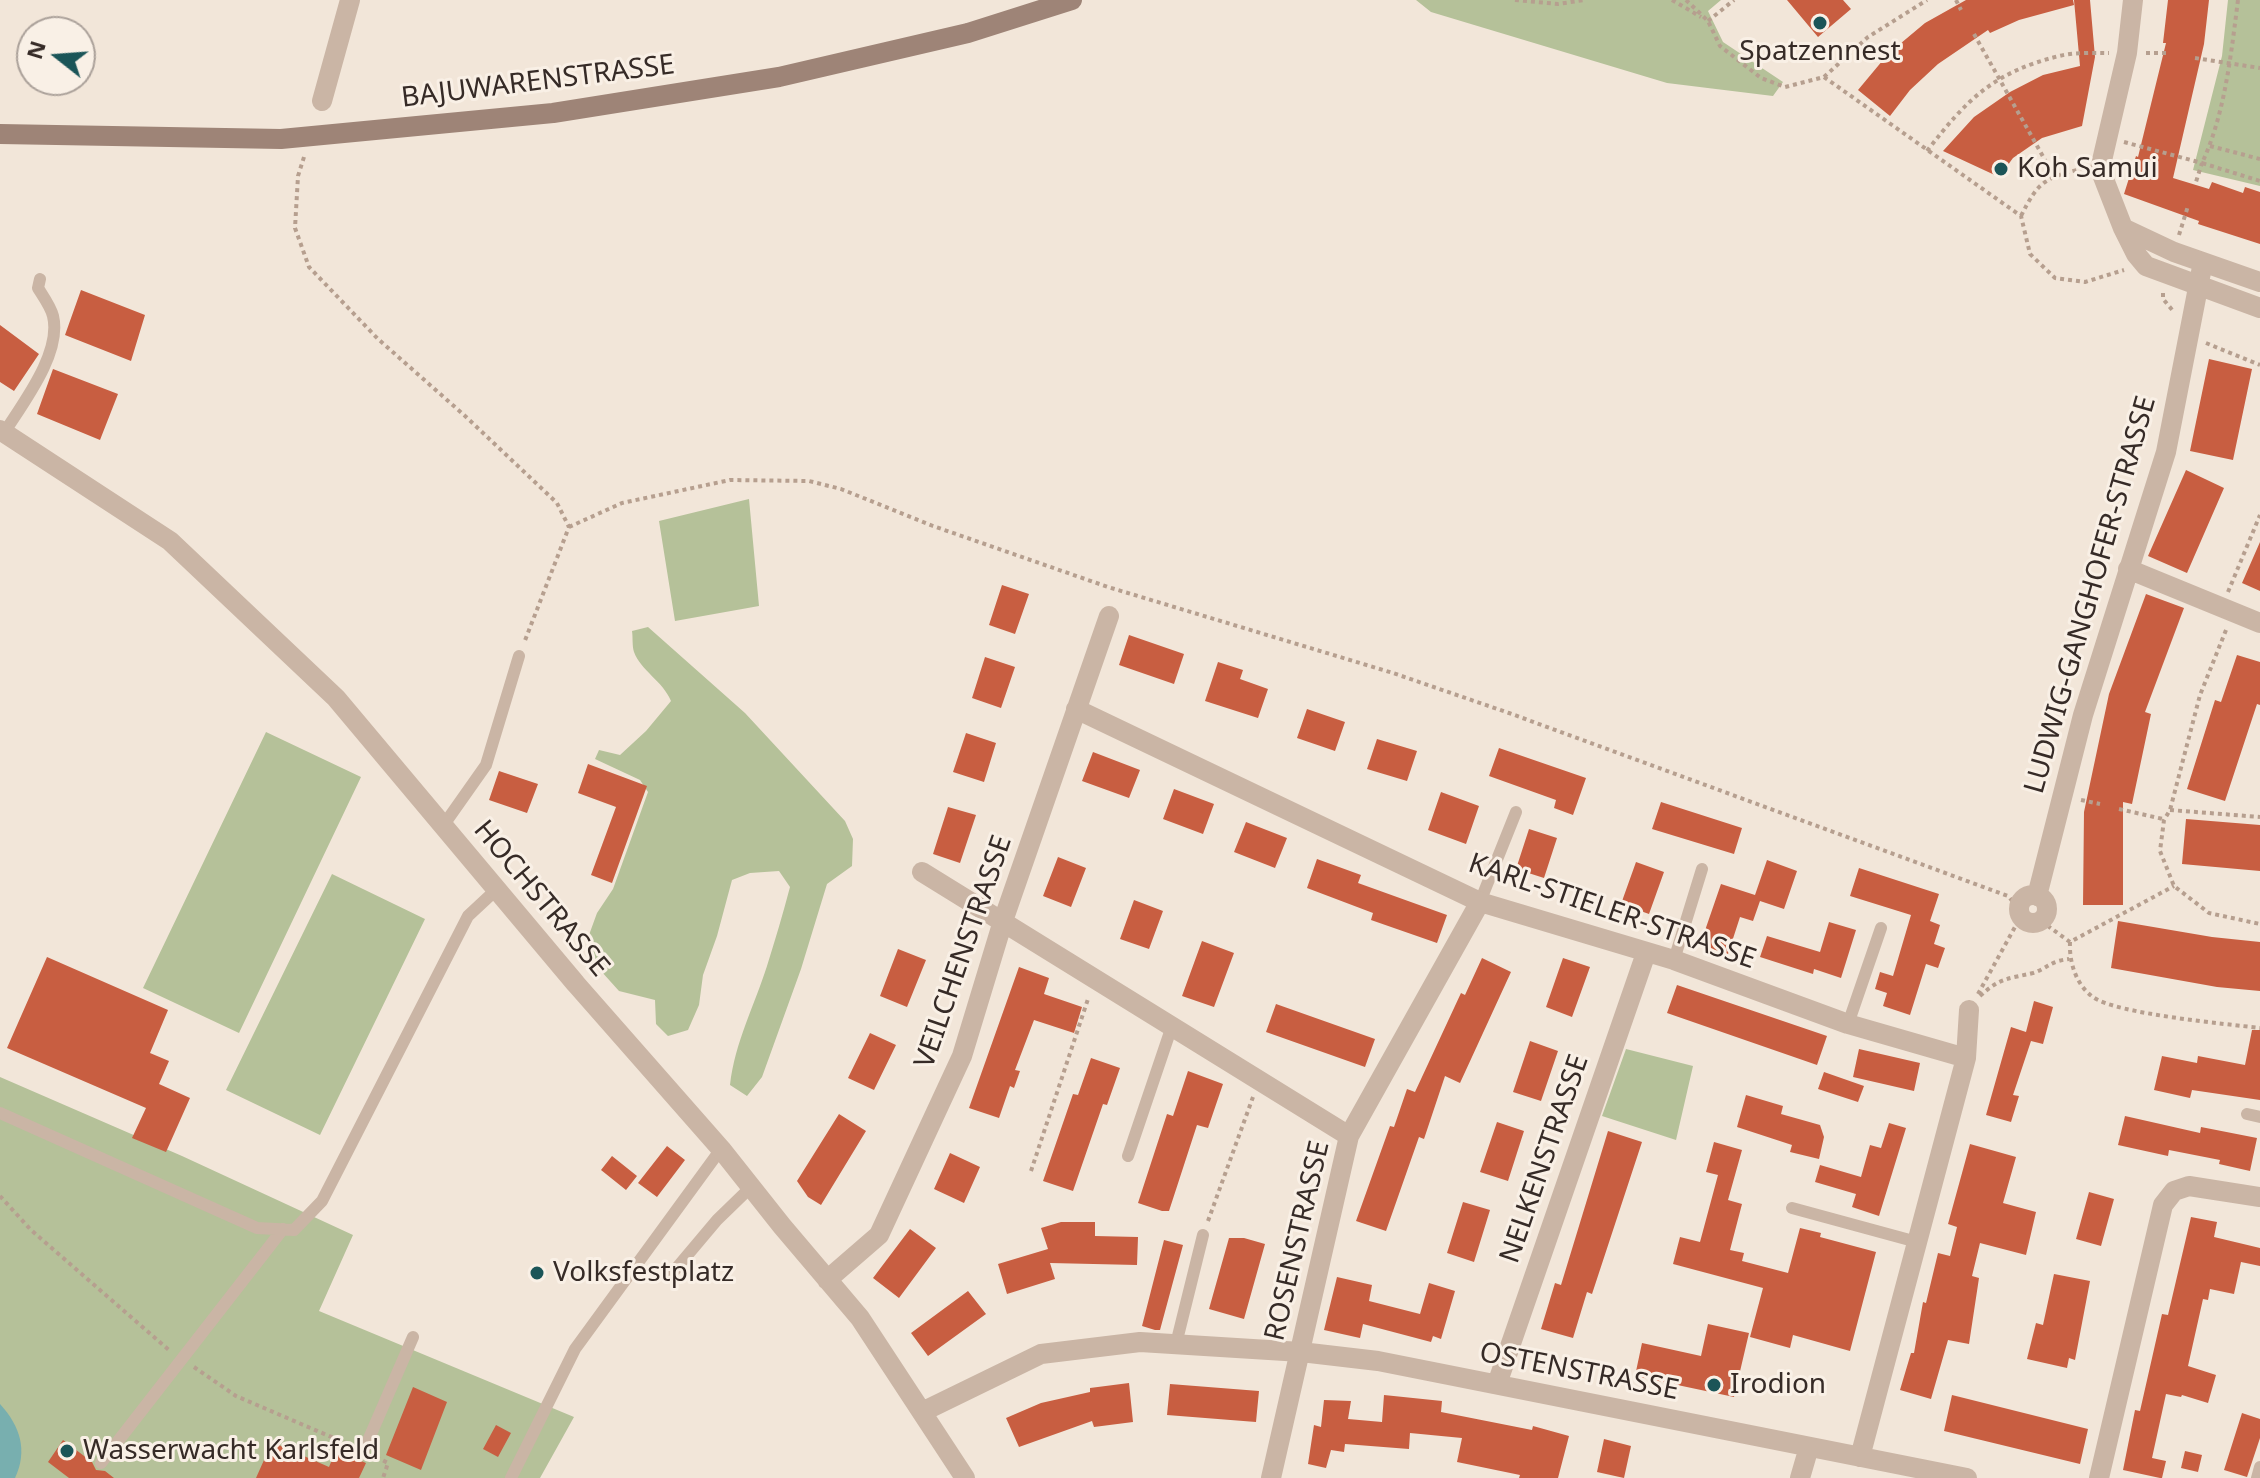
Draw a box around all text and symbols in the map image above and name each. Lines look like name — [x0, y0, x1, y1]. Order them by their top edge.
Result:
marker: Spatzennest — [1811, 14, 1829, 32]
north arrow — [16, 16, 96, 96]
place label: Spatzennest — [1739, 35, 1901, 69]
text: N — [18, 37, 52, 63]
street label: BAJUWARENSTRASSE — [399, 49, 677, 115]
place label: Koh Samui — [2017, 152, 2158, 186]
marker: Koh Samui — [1992, 160, 2010, 178]
street label: LUDWIG-GANGHOFER-STRASSE — [2018, 393, 2164, 797]
street label: HOCHSTRASSE — [466, 814, 616, 984]
street label: VEILCHENSTRASSE — [908, 831, 1020, 1073]
street label: KARL-STIELER-STRASSE — [1464, 847, 1760, 977]
street label: NELKENSTRASSE — [1494, 1050, 1596, 1268]
street label: ROSENSTRASSE — [1259, 1138, 1337, 1344]
place label: Volksfestplatz — [553, 1256, 734, 1290]
marker: Volksfestplatz — [528, 1264, 546, 1282]
street label: OSTENSTRASSE — [1477, 1336, 1681, 1408]
place label: Irodion — [1730, 1368, 1826, 1402]
marker: Irodion — [1705, 1376, 1723, 1394]
place label: Wasserwacht Karlsfeld — [83, 1434, 379, 1468]
marker: Wasserwacht Karlsfeld — [58, 1442, 76, 1460]

